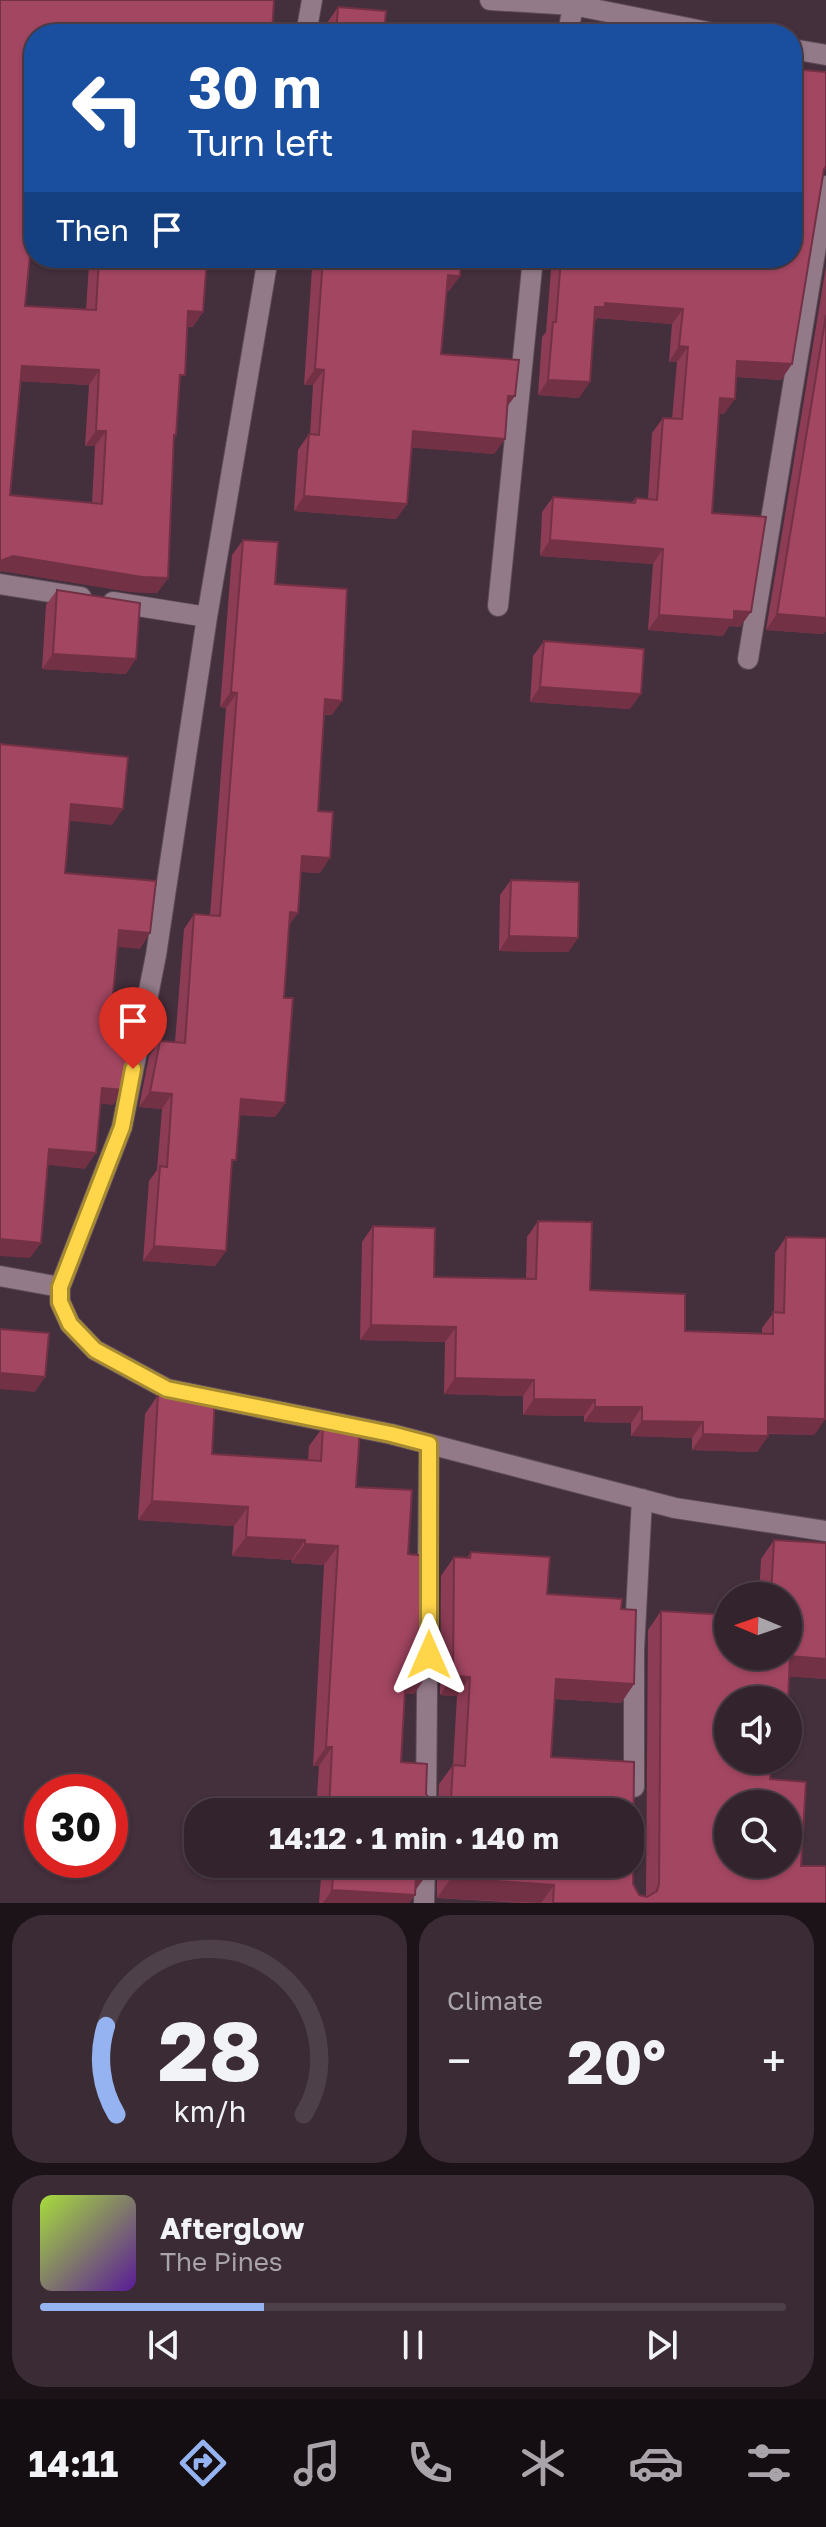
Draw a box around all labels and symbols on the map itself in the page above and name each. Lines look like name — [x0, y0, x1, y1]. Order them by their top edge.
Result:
pin — [99, 987, 167, 1069]
north arrow — [714, 1582, 802, 1670]
position arrow — [387, 1613, 471, 1697]
speed limit sign: 30 — [24, 1774, 128, 1878]

